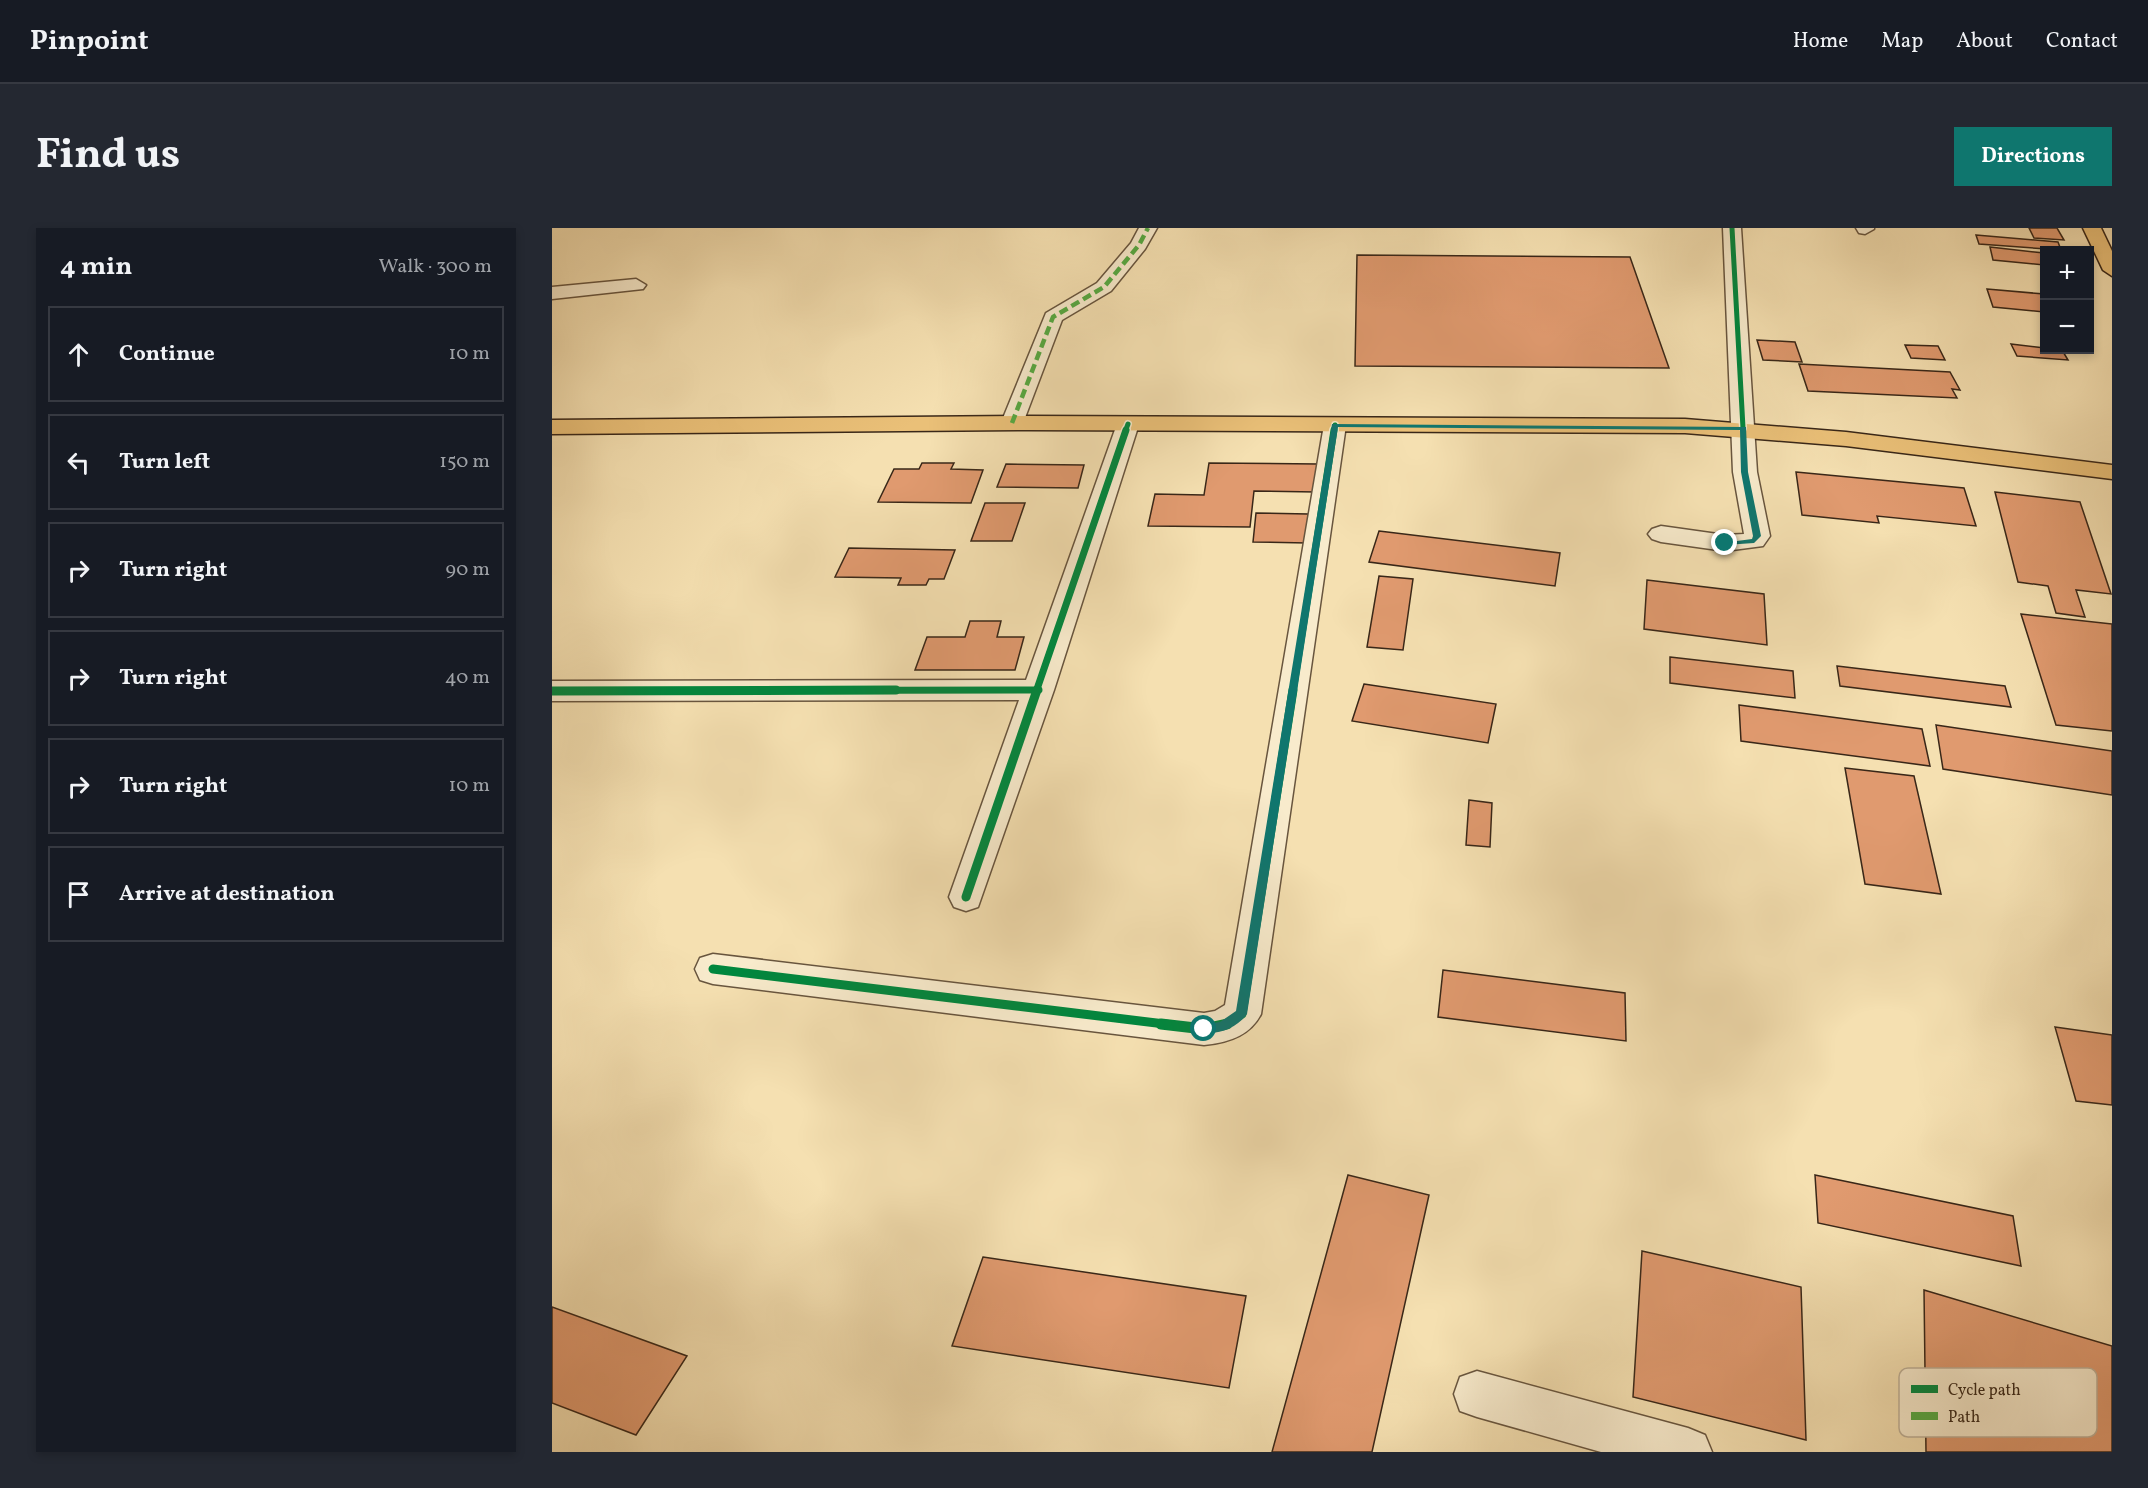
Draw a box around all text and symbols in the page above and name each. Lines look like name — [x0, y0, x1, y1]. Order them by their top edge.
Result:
text: Pinpoint — [30, 22, 148, 61]
text: Home — [1793, 27, 1848, 56]
text: Map — [1881, 27, 1923, 56]
text: About — [1956, 27, 2013, 56]
text: Contact — [2046, 27, 2118, 56]
text: Find us — [36, 127, 180, 186]
button: Directions — [1954, 127, 2112, 186]
map controls — [2040, 246, 2094, 354]
button: + — [2040, 246, 2094, 300]
text: 4 min — [60, 249, 132, 285]
text: Walk · 300 m — [379, 253, 492, 281]
button: − — [2040, 300, 2094, 354]
icon: ahead — [62, 338, 95, 371]
text: Continue — [119, 339, 215, 370]
text: 10 m — [449, 340, 490, 368]
icon: left — [62, 446, 95, 479]
text: Turn left — [119, 447, 210, 478]
text: 150 m — [439, 448, 490, 476]
route end — [1711, 529, 1737, 555]
icon: right — [62, 554, 95, 587]
text: Turn right — [119, 555, 227, 586]
text: 90 m — [446, 556, 490, 584]
icon: right — [62, 662, 95, 695]
text: Turn right — [119, 663, 227, 694]
text: 40 m — [445, 664, 490, 692]
icon: right — [62, 770, 95, 803]
text: Turn right — [119, 771, 227, 802]
text: 10 m — [449, 772, 490, 800]
icon: arrive — [62, 878, 95, 911]
text: Arrive at destination — [119, 879, 335, 910]
route start — [1190, 1015, 1216, 1041]
legend — [1899, 1368, 2097, 1437]
text: Cycle path — [1948, 1380, 2021, 1402]
text: Path — [1948, 1407, 1980, 1429]

